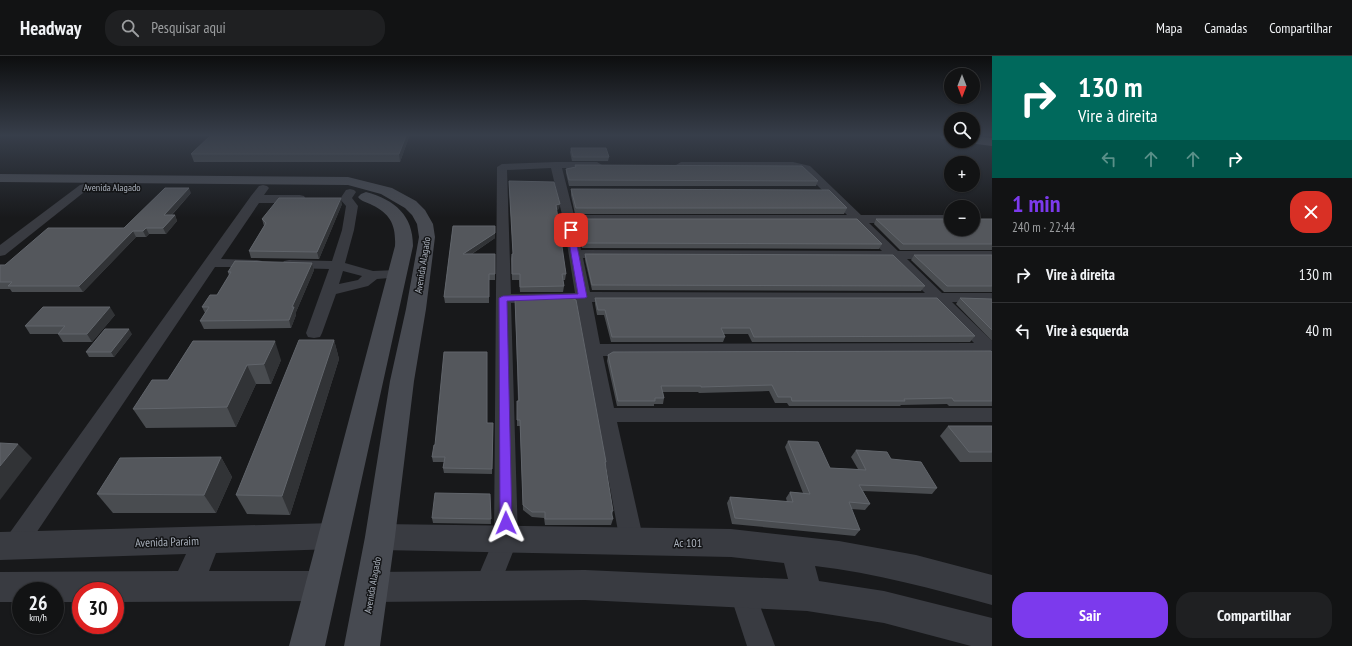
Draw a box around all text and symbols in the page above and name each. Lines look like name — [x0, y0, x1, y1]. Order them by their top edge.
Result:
search box — [105, 10, 385, 46]
text: Headway — [20, 16, 81, 40]
icon: search — [119, 17, 141, 39]
text: Pesquisar aqui — [151, 18, 226, 37]
text: Mapa — [1156, 19, 1182, 37]
text: Camadas — [1204, 19, 1247, 37]
text: Compartilhar — [1269, 19, 1332, 37]
north arrow — [944, 68, 980, 104]
map controls — [944, 68, 980, 236]
text: 130 m — [1078, 68, 1142, 105]
icon: right — [1012, 72, 1064, 124]
text: Vire à direita — [1078, 104, 1158, 127]
button: search — [944, 112, 980, 148]
icon: left — [1098, 148, 1120, 170]
icon: ahead — [1140, 148, 1162, 170]
icon: ahead — [1182, 148, 1204, 170]
icon: right — [1224, 148, 1246, 170]
button: + — [944, 156, 980, 192]
street label: Avenida Alagado — [83, 181, 141, 194]
text: 1 min — [1012, 188, 1060, 219]
button: close — [1290, 191, 1332, 233]
button: − — [944, 200, 980, 236]
pin — [554, 213, 588, 247]
icon: arrive — [560, 219, 582, 241]
text: 240 m · 22:44 — [1012, 219, 1075, 236]
street label: Avenida Alagado — [412, 236, 433, 294]
icon: right — [1012, 264, 1034, 286]
text: Vire à direita — [1046, 265, 1115, 284]
text: 130 m — [1299, 265, 1332, 284]
icon: left — [1012, 320, 1034, 342]
text: Vire à esquerda — [1046, 321, 1129, 340]
text: 40 m — [1306, 321, 1332, 340]
position arrow — [485, 502, 527, 544]
street label: Avenida Paraim — [135, 533, 199, 550]
street label: Ac 101 — [674, 535, 702, 550]
street label: Avenida Alagado — [361, 556, 384, 614]
speed limit sign: 30 — [72, 582, 124, 634]
text: 26 — [28, 590, 48, 616]
button: Sair — [1012, 592, 1168, 638]
button: Compartilhar — [1176, 592, 1332, 638]
text: km/h — [29, 611, 47, 624]

